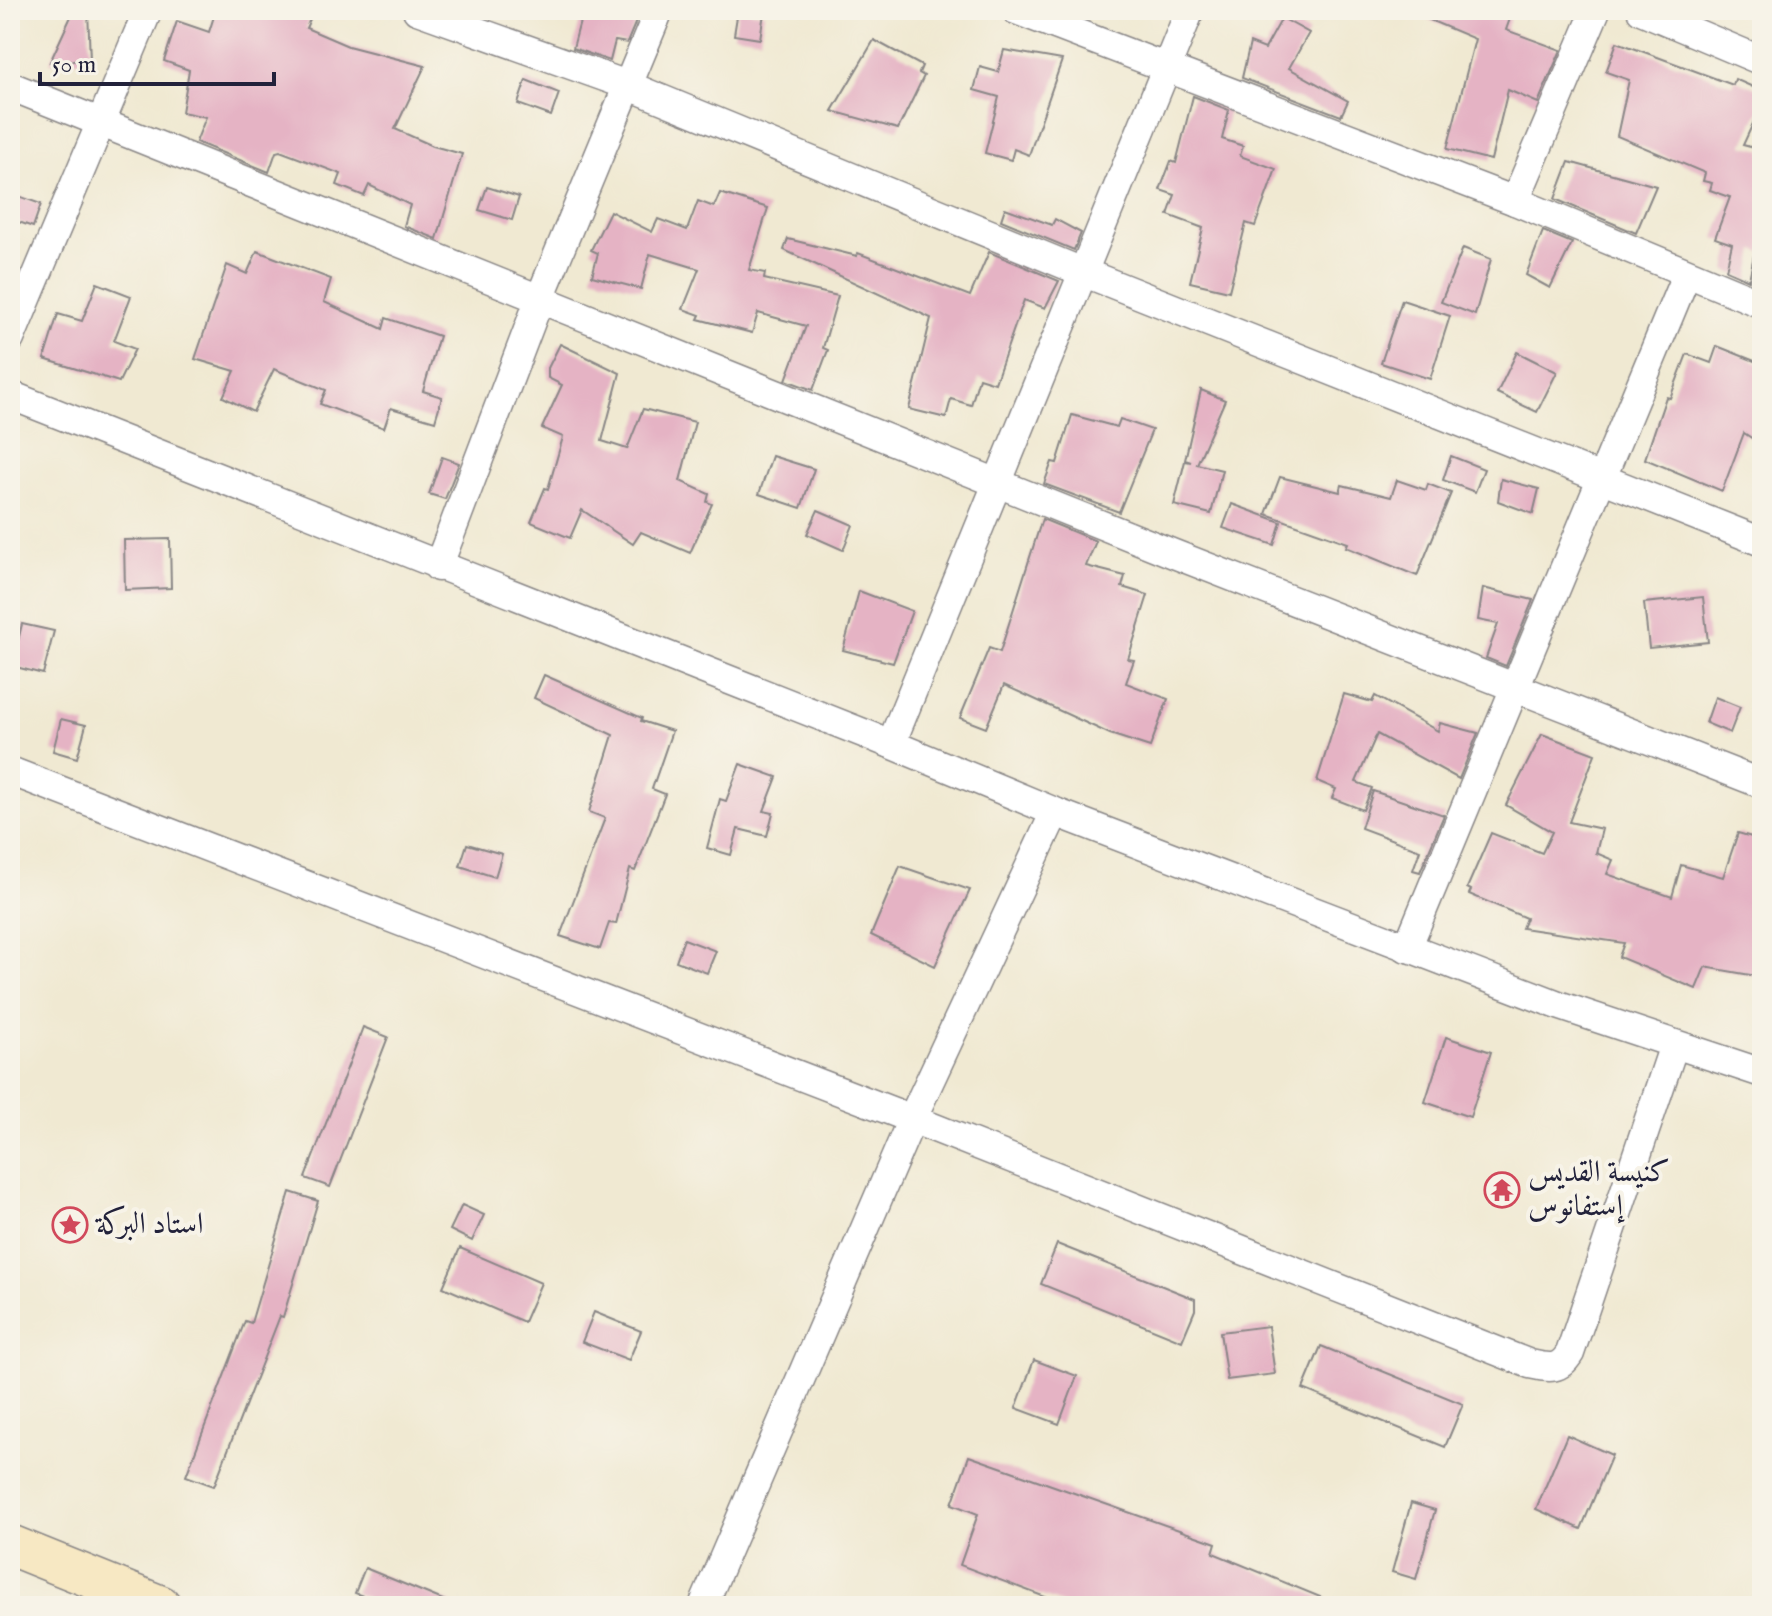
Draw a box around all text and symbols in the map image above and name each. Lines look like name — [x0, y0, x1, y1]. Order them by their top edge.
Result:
scale bar — [40, 36, 274, 86]
text: 50 m — [52, 50, 96, 81]
place label: كنيسة القديس إستفانوس — [1528, 1154, 1670, 1226]
temple icon: كنيسة القديس إستفانوس — [1483, 1171, 1521, 1209]
place label: استاد البركة — [94, 1205, 204, 1244]
place icon: استاد البركة — [51, 1206, 89, 1244]

